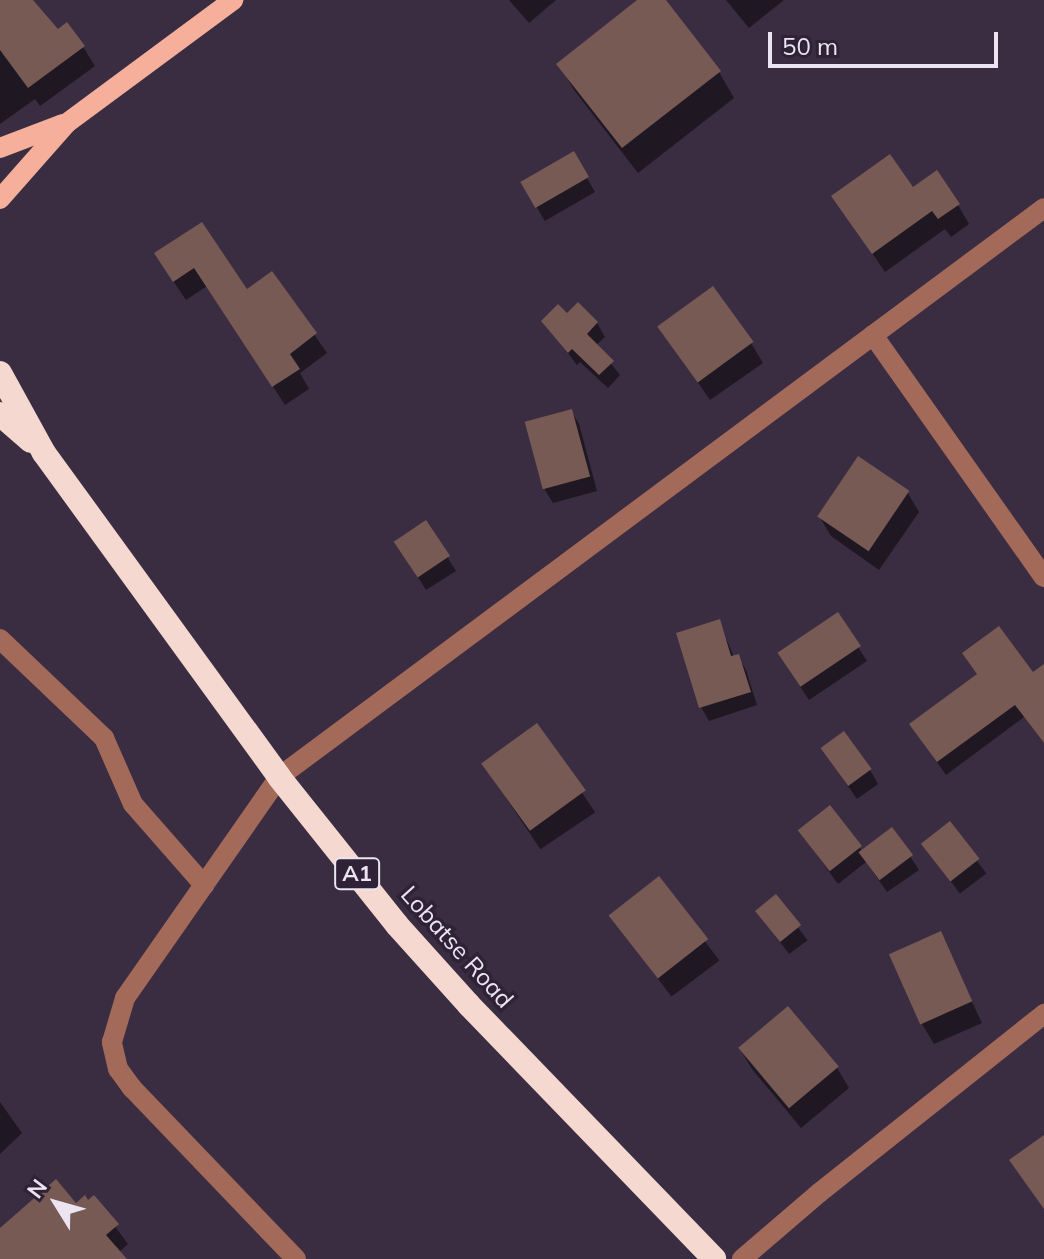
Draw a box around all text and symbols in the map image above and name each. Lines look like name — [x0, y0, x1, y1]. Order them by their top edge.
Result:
scale bar — [772, 16, 1002, 66]
text: 50 m — [782, 31, 838, 61]
road number: A1 — [333, 856, 381, 892]
street label: Lobatse Road — [395, 880, 519, 1014]
north arrow — [16, 1163, 96, 1243]
text: N — [21, 1173, 53, 1204]

